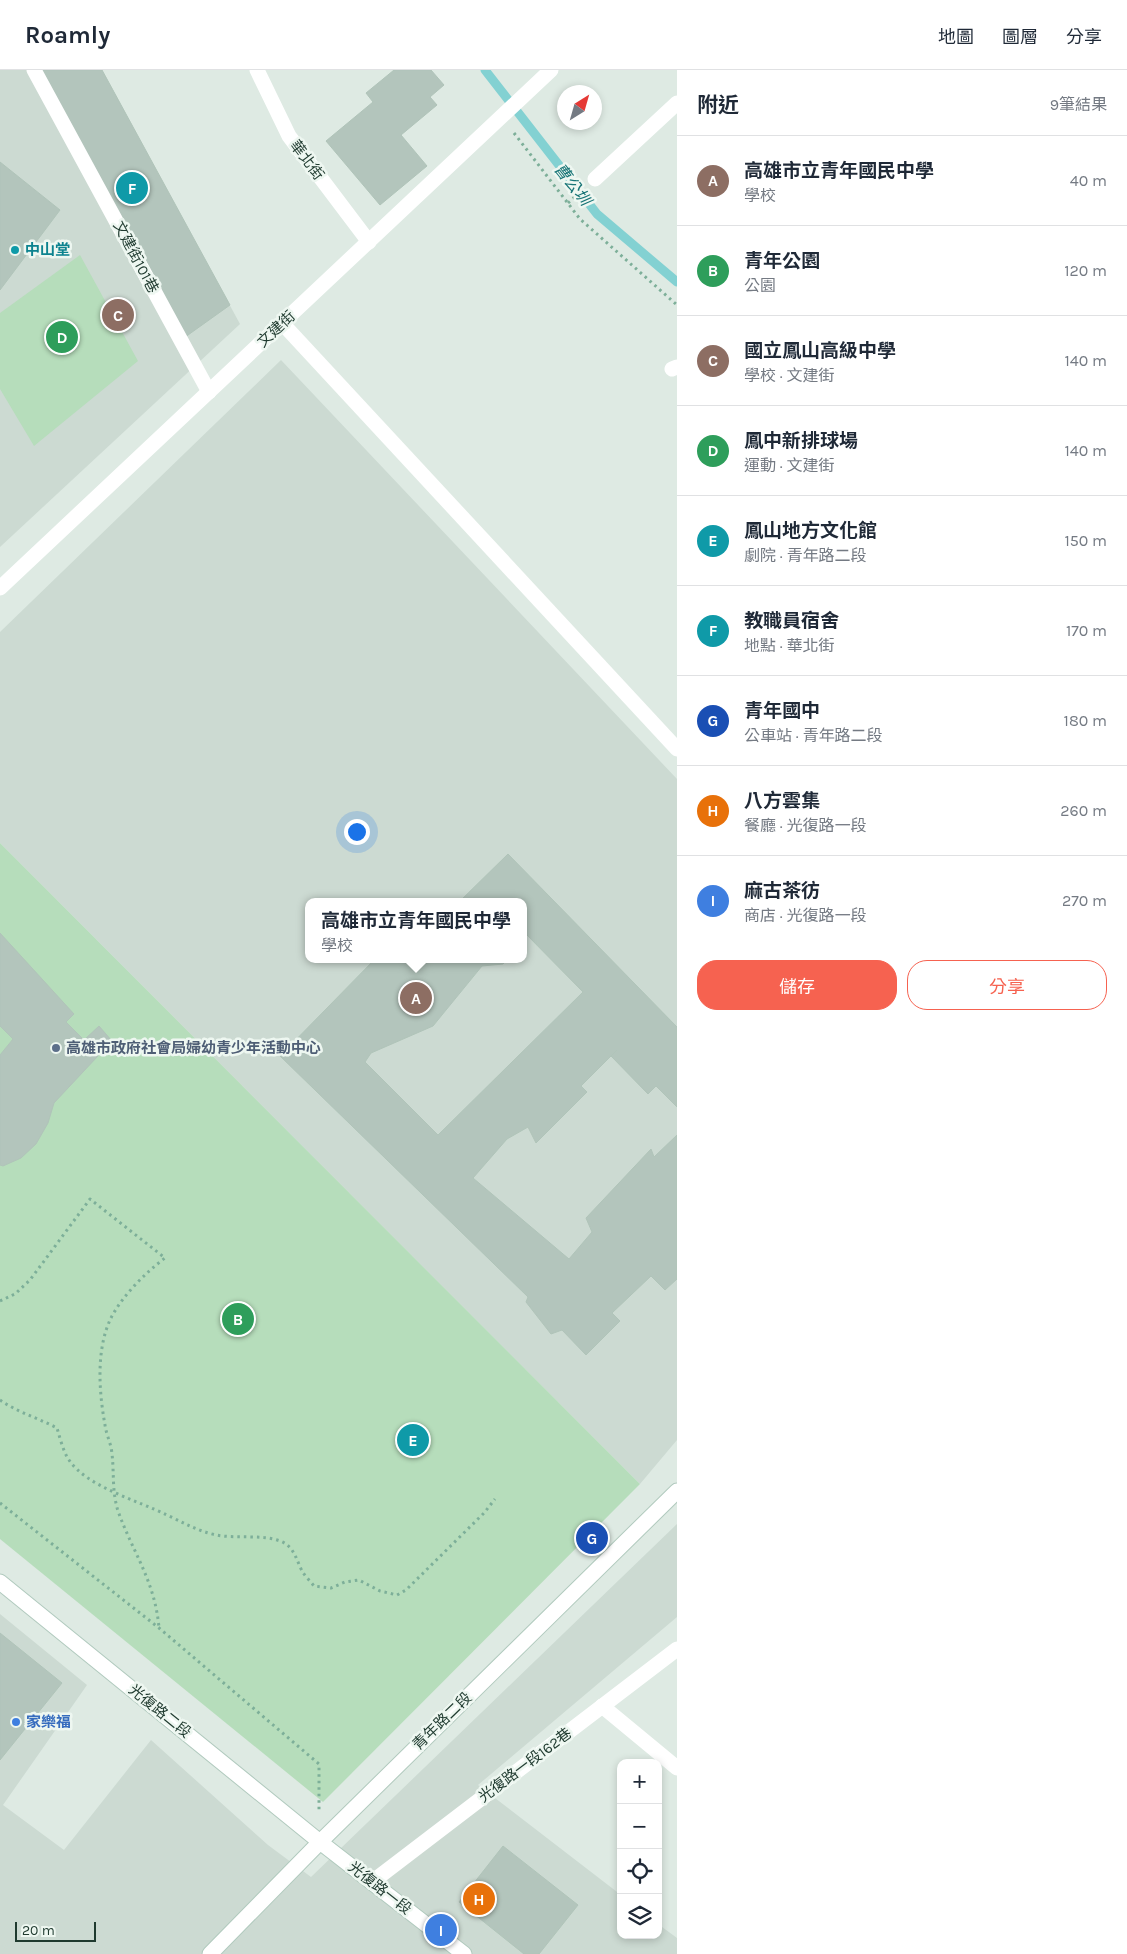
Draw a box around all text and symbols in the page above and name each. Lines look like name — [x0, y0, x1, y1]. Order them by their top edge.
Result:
text: Roamly — [25, 21, 110, 49]
text: 地圖 — [938, 26, 974, 48]
text: 圖層 — [1002, 26, 1038, 48]
text: 分享 — [1066, 26, 1102, 48]
north arrow — [557, 85, 602, 130]
text: 附近 — [697, 93, 739, 117]
text: 9筆結果 — [1050, 95, 1107, 114]
street label: 華北街 — [286, 137, 328, 183]
water label: 曹公圳 — [550, 160, 596, 211]
text: 高雄市立青年國民中學 — [744, 160, 934, 182]
pin: F — [116, 169, 148, 207]
text: A — [708, 171, 718, 190]
text: 40 m — [1070, 171, 1107, 190]
text: 學校 — [744, 186, 776, 205]
street label: 文建街101巷 — [110, 218, 162, 296]
place label: 中山堂 — [25, 241, 70, 259]
marker: 中山堂 — [9, 244, 21, 256]
text: 青年公園 — [744, 250, 820, 272]
text: B — [708, 261, 718, 280]
text: 120 m — [1064, 261, 1107, 280]
text: 公園 — [744, 276, 776, 295]
pin: C — [102, 296, 134, 334]
street label: 文建街 — [253, 307, 299, 351]
pin: D — [46, 318, 78, 356]
text: 國立鳳山高級中學 — [744, 340, 896, 362]
text: C — [708, 351, 718, 370]
text: 140 m — [1065, 351, 1107, 370]
text: 學校 · 文建街 — [744, 366, 834, 385]
text: 鳳中新排球場 — [744, 430, 858, 452]
text: D — [708, 441, 718, 460]
text: 140 m — [1065, 441, 1107, 460]
text: 運動 · 文建街 — [744, 456, 834, 475]
text: 鳳山地方文化館 — [744, 520, 877, 542]
text: E — [708, 531, 718, 550]
text: 150 m — [1064, 531, 1107, 550]
text: 劇院 · 青年路二段 — [744, 546, 866, 565]
text: 教職員宿舍 — [744, 610, 839, 632]
text: F — [709, 621, 717, 640]
text: 170 m — [1066, 621, 1107, 640]
text: 地點 · 華北街 — [744, 636, 834, 655]
text: 青年國中 — [744, 700, 820, 722]
text: G — [708, 711, 718, 730]
text: 180 m — [1064, 711, 1107, 730]
text: 公車站 · 青年路二段 — [744, 726, 882, 745]
text: 八方雲集 — [744, 790, 820, 812]
text: H — [707, 801, 719, 820]
text: 260 m — [1060, 801, 1107, 820]
text: 餐廳 · 光復路一段 — [744, 816, 866, 835]
your location — [344, 819, 370, 845]
text: 麻古茶彷 — [744, 880, 820, 902]
text: I — [711, 891, 715, 910]
text: 270 m — [1062, 891, 1107, 910]
popup — [305, 898, 527, 963]
text: 商店 · 光復路一段 — [744, 906, 866, 925]
text: 高雄市立青年國民中學 — [321, 910, 511, 932]
text: 學校 — [321, 936, 353, 955]
button: 儲存 — [697, 960, 897, 1010]
button: 分享 — [907, 960, 1107, 1010]
pin: A — [400, 979, 432, 1017]
place label: 高雄市政府社會局婦幼青少年活動中心 — [66, 1039, 321, 1057]
marker: 高雄市政府社會局婦幼青少年活動中心 — [50, 1042, 62, 1054]
pin: B — [222, 1300, 254, 1338]
pin: E — [397, 1421, 429, 1459]
pin: G — [576, 1519, 608, 1557]
street label: 光復路二段 — [125, 1680, 195, 1742]
street label: 青年路二段 — [409, 1688, 475, 1754]
place label: 家樂福 — [26, 1713, 71, 1731]
marker: 家樂福 — [10, 1716, 22, 1728]
street label: 光復路一段162巷 — [475, 1724, 575, 1806]
map controls — [617, 1759, 662, 1939]
button: + — [617, 1759, 662, 1804]
button: − — [617, 1804, 662, 1849]
button: locate — [617, 1849, 662, 1894]
street label: 光復路一段 — [345, 1858, 415, 1918]
pin: H — [463, 1880, 495, 1918]
button: layers — [617, 1894, 662, 1939]
pin: I — [425, 1911, 457, 1949]
scale bar — [15, 1919, 96, 1942]
text: 20 m — [22, 1922, 55, 1939]

